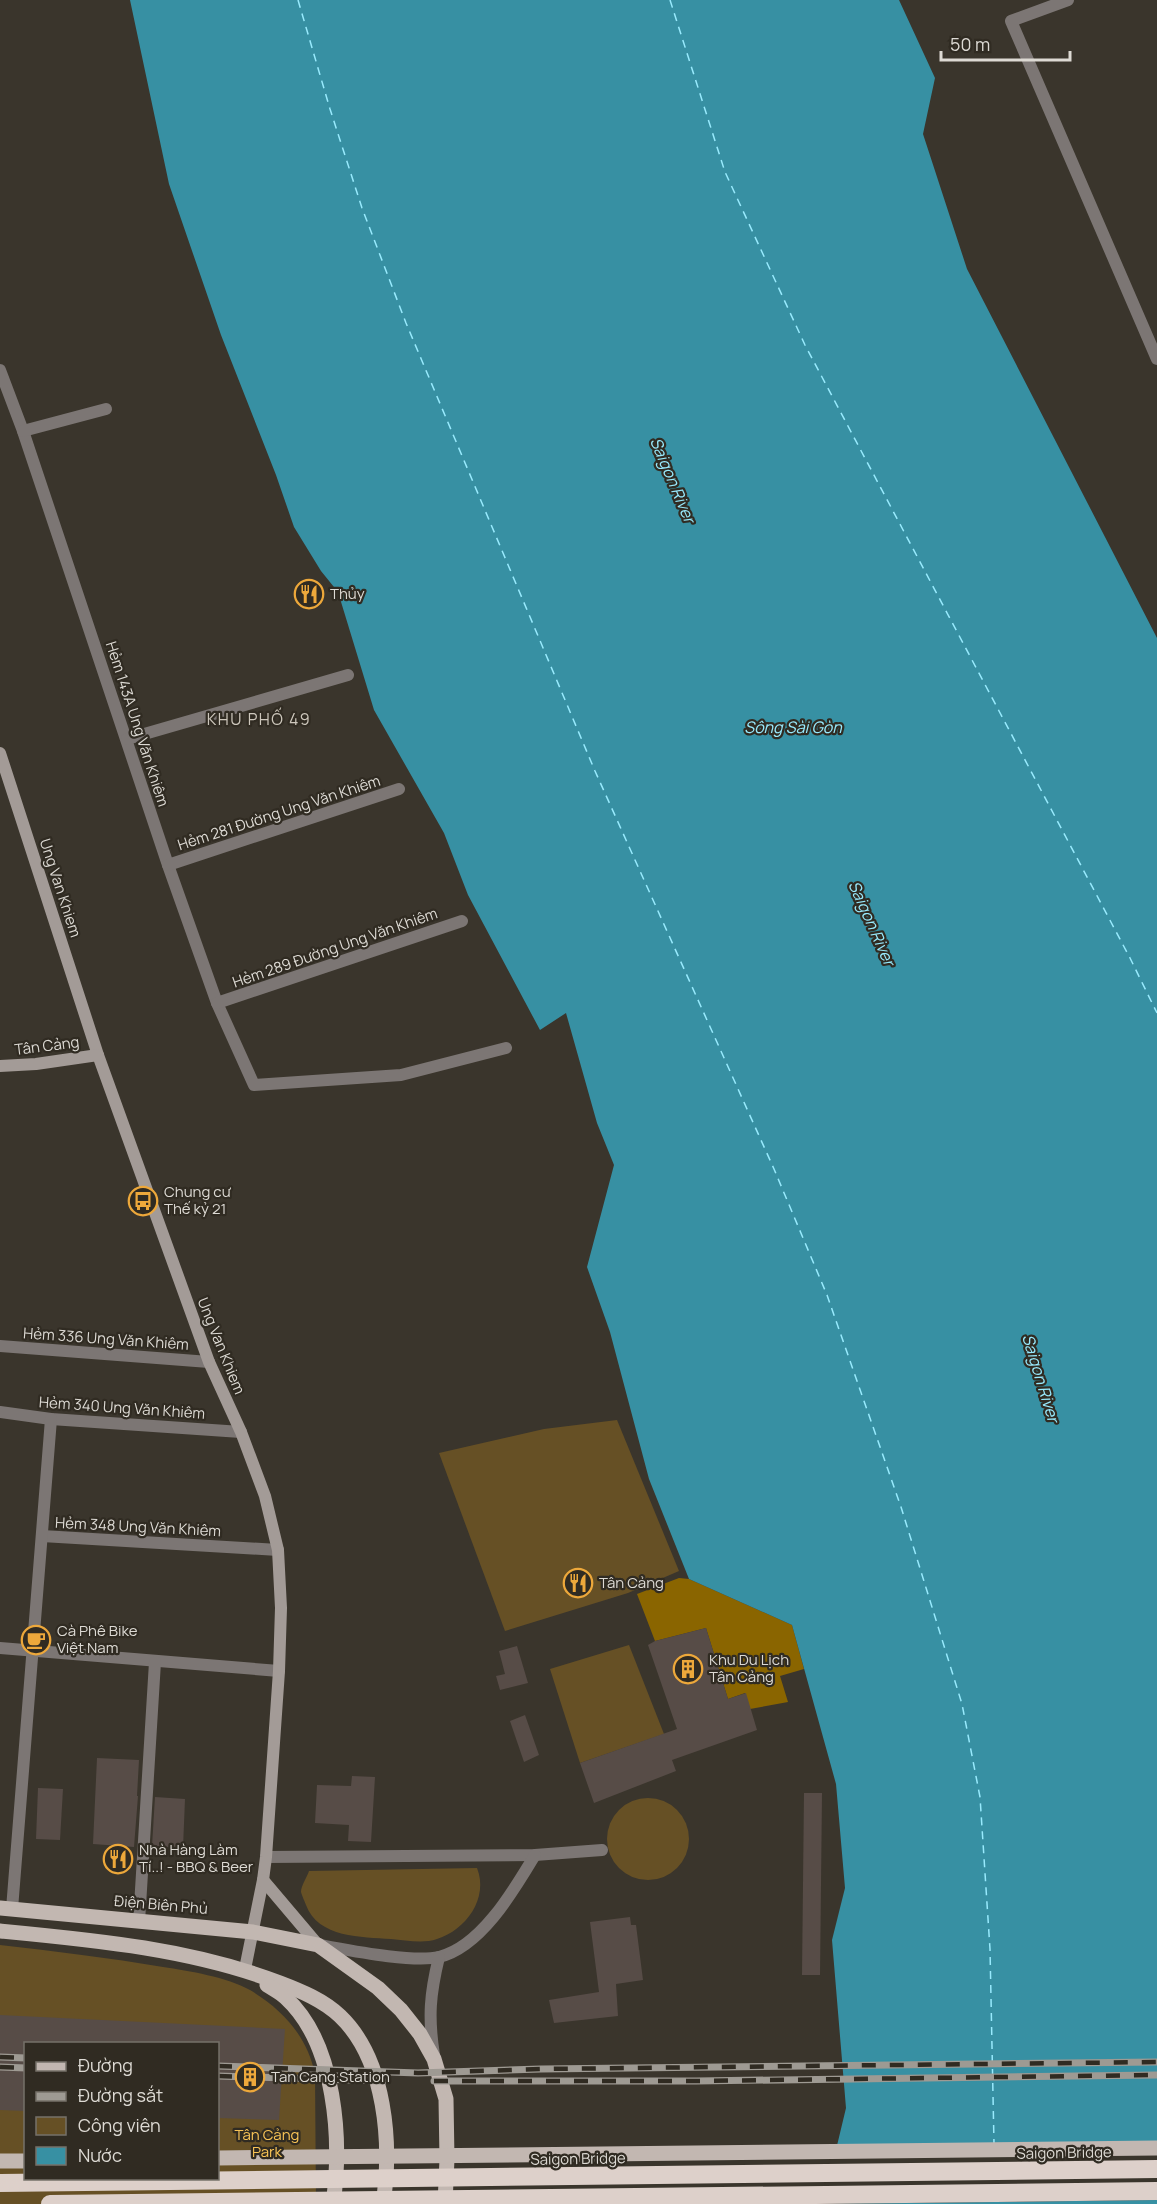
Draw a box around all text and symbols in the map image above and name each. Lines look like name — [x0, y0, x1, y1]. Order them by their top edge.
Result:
scale bar — [941, 24, 1070, 62]
text: 50 m — [950, 32, 990, 56]
water label: Saigon River — [645, 434, 702, 528]
restaurant icon: Thủy — [293, 578, 325, 610]
place label: Thủy — [330, 583, 365, 604]
street label: Hẻm 143A Ung Văn Khiêm — [101, 638, 174, 809]
district label: KHU PHỐ 49 — [207, 707, 311, 730]
water label: Sông Sài Gòn — [744, 716, 842, 738]
street label: Hẻm 281 Đường Ung Văn Khiêm — [175, 770, 383, 855]
street label: Ung Van Khiem — [35, 836, 86, 940]
water label: Saigon River — [843, 877, 901, 971]
street label: Hẻm 289 Đường Ung Văn Khiêm — [229, 902, 440, 993]
street label: Tân Cảng — [13, 1031, 80, 1060]
place label: Chung cư Thế kỷ 21 — [164, 1181, 232, 1219]
bus stop icon: Chung cư Thế kỷ 21 — [127, 1185, 159, 1217]
street label: Ung Van Khiem — [193, 1294, 250, 1397]
street label: Hẻm 336 Ung Văn Khiêm — [22, 1322, 190, 1355]
water label: Saigon River — [1017, 1331, 1065, 1427]
street label: Hẻm 340 Ung Văn Khiêm — [38, 1391, 206, 1424]
street label: Hẻm 348 Ung Văn Khiêm — [55, 1512, 222, 1541]
restaurant icon: Tân Cảng — [562, 1567, 594, 1599]
place label: Tân Cảng — [599, 1572, 664, 1593]
place label: Cà Phê Bike Việt Nam — [57, 1620, 138, 1658]
cafe icon: Cà Phê Bike Việt Nam — [20, 1624, 52, 1656]
place label: Khu Du Lịch Tân Cảng — [709, 1649, 789, 1687]
building icon: Khu Du Lịch Tân Cảng — [672, 1653, 704, 1685]
place label: Nhà Hàng Làm Tí..! - BBQ & Beer — [139, 1839, 254, 1877]
restaurant icon: Nhà Hàng Làm Tí..! - BBQ & Beer — [102, 1843, 134, 1875]
street label: Điện Biên Phủ — [113, 1890, 209, 1919]
legend — [24, 2042, 219, 2180]
text: Đường — [78, 2053, 133, 2077]
building icon: Tan Cang Station — [234, 2061, 266, 2093]
place label: Tan Cang Station — [271, 2066, 390, 2087]
text: Đường sắt — [78, 2083, 163, 2107]
text: Công viên — [78, 2113, 161, 2137]
park label: Tân Cảng Park — [235, 2124, 300, 2162]
street label: Saigon Bridge — [1016, 2141, 1112, 2164]
text: Nước — [78, 2143, 122, 2167]
street label: Saigon Bridge — [530, 2147, 626, 2170]

